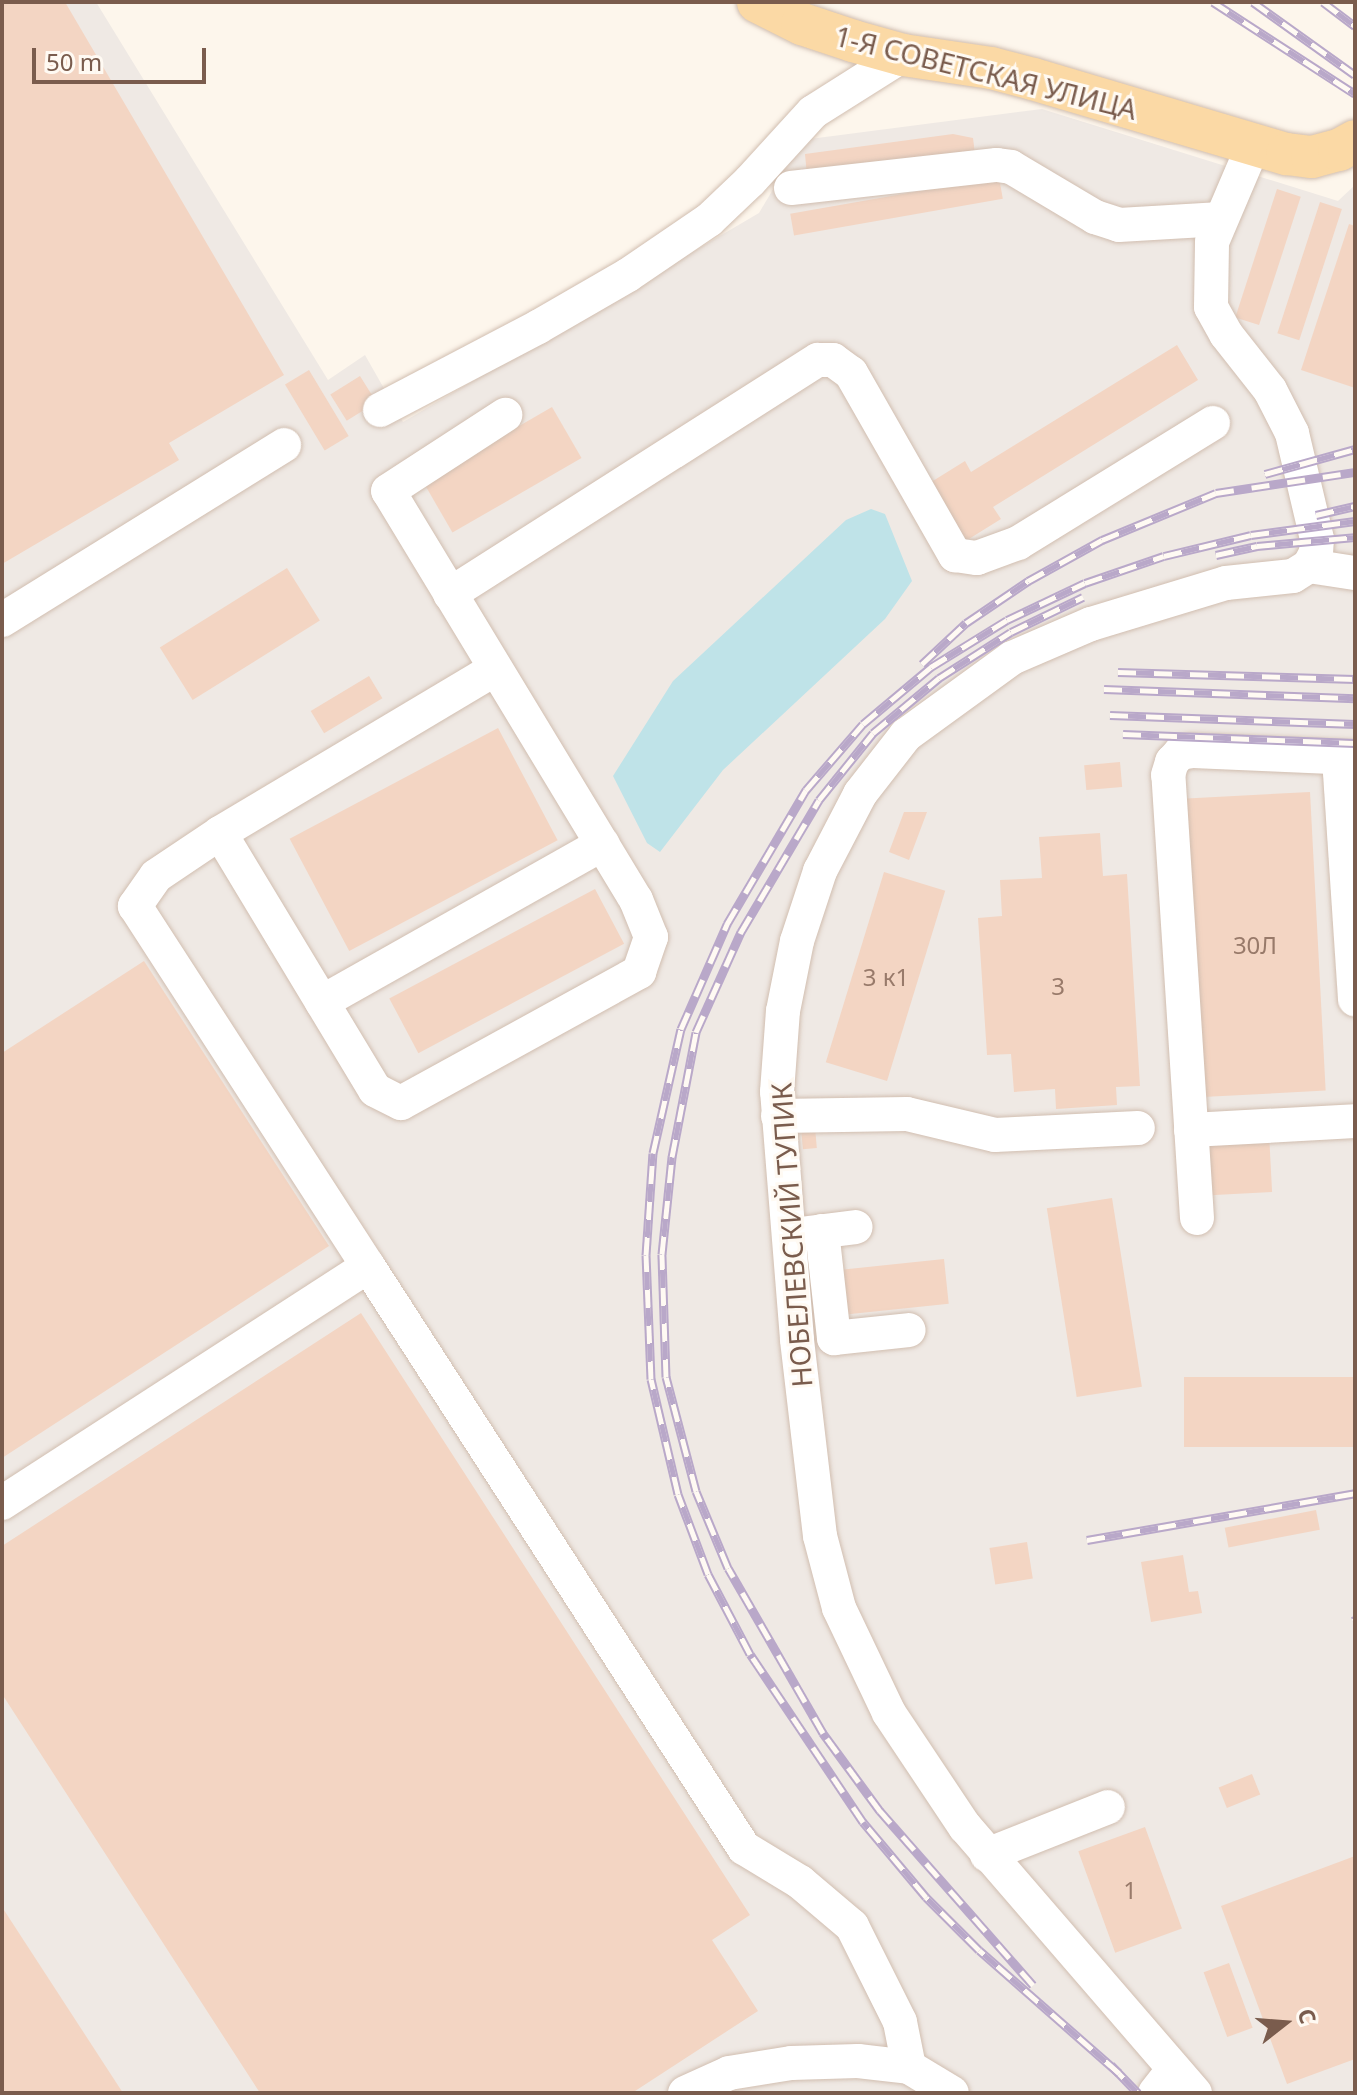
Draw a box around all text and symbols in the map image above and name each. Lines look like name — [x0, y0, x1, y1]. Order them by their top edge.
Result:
street label: 1-Я СОВЕТСКАЯ УЛИЦА — [832, 18, 1140, 126]
scale bar — [36, 32, 210, 82]
text: 50 m — [46, 45, 102, 78]
house number: 30Л — [1233, 931, 1277, 959]
house number: 3 к1 — [863, 963, 909, 991]
house number: 3 — [1051, 972, 1065, 1000]
street label: НОБЕЛЕВСКИЙ ТУПИК — [764, 1082, 818, 1388]
house number: 1 — [1123, 1876, 1137, 1904]
north arrow — [1245, 1983, 1325, 2063]
text: С — [1292, 2005, 1324, 2027]

